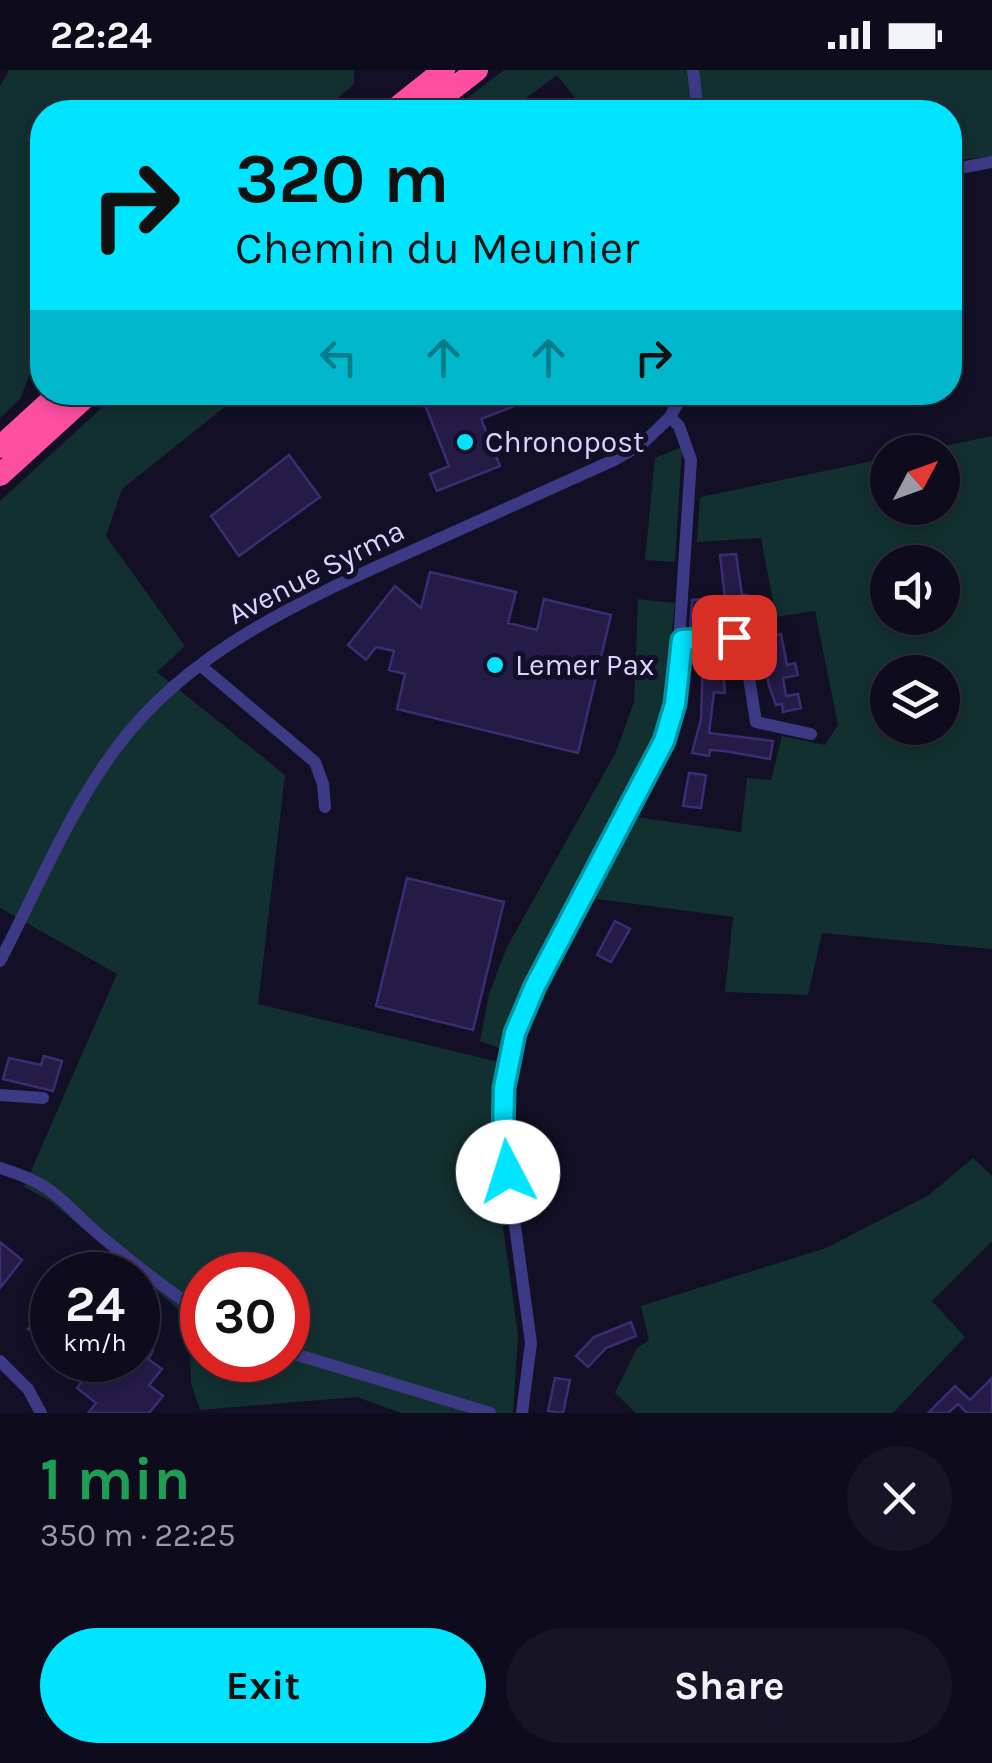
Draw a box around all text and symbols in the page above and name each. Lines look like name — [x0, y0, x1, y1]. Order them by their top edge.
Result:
text: 22:24 — [50, 13, 152, 58]
text: 320 m — [235, 138, 449, 220]
icon: right — [70, 140, 200, 270]
text: Chemin du Meunier — [235, 222, 639, 274]
icon: left — [311, 330, 366, 385]
icon: ahead — [416, 330, 471, 385]
icon: ahead — [521, 330, 576, 385]
icon: right — [626, 330, 681, 385]
place label: Chronopost — [485, 424, 644, 460]
marker: Chronopost — [454, 431, 476, 453]
north arrow — [870, 435, 960, 525]
map controls — [870, 435, 960, 745]
street label: Avenue Syrma — [222, 512, 410, 632]
button: sound — [870, 545, 960, 635]
pin — [692, 595, 777, 680]
icon: arrive — [707, 610, 762, 665]
place label: Lemer Pax — [515, 647, 654, 683]
marker: Lemer Pax — [484, 654, 506, 676]
button: layers — [870, 655, 960, 745]
position arrow — [456, 1120, 560, 1224]
speed limit sign: 30 — [180, 1252, 310, 1382]
text: 24 — [65, 1275, 125, 1334]
text: km/h — [63, 1328, 127, 1357]
text: 1 min — [40, 1444, 191, 1514]
button: close — [847, 1446, 952, 1551]
text: 350 m · 22:25 — [40, 1517, 235, 1554]
button: Exit — [40, 1628, 486, 1743]
button: Share — [506, 1628, 952, 1743]

